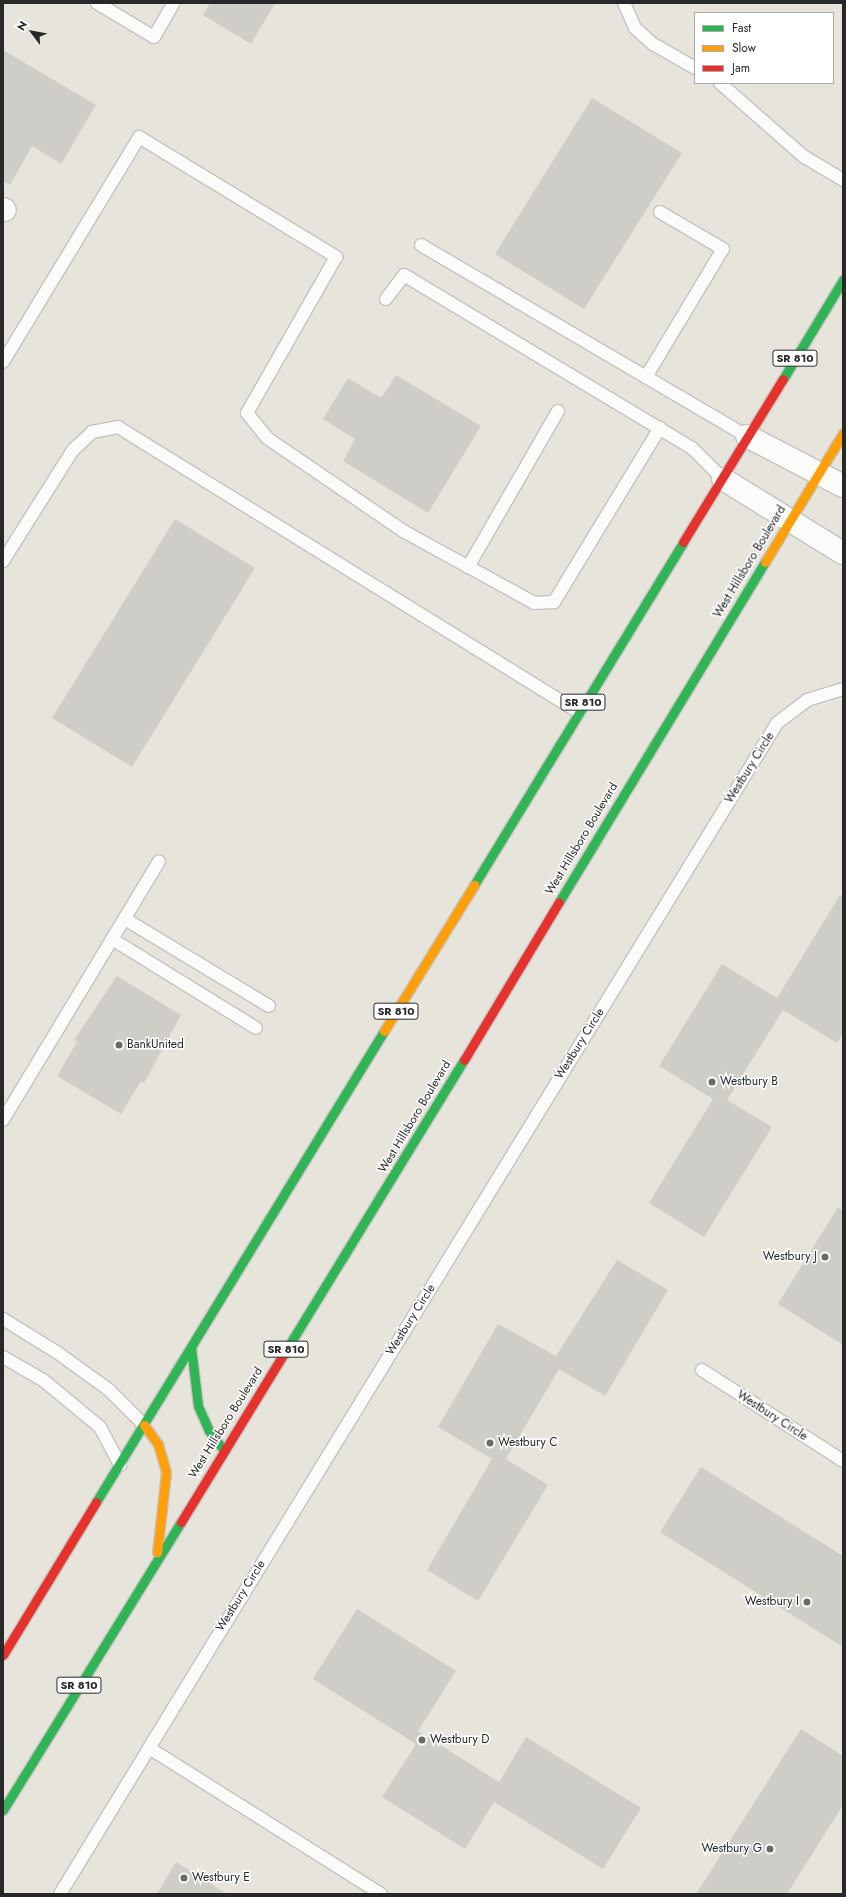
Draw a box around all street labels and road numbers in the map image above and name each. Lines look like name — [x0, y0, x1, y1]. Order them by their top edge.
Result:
road number: SR 810 — [772, 349, 818, 367]
street label: West Hillsboro Boulevard — [711, 503, 789, 621]
road number: SR 810 — [560, 693, 606, 711]
street label: Westbury Circle — [722, 730, 778, 806]
street label: West Hillsboro Boulevard — [543, 780, 621, 898]
road number: SR 810 — [373, 1002, 419, 1020]
street label: Westbury Circle — [552, 1006, 608, 1082]
street label: West Hillsboro Boulevard — [376, 1058, 454, 1176]
street label: Westbury Circle — [383, 1282, 439, 1358]
road number: SR 810 — [263, 1340, 309, 1358]
street label: West Hillsboro Boulevard — [186, 1365, 266, 1481]
street label: Westbury Circle — [734, 1388, 810, 1444]
street label: Westbury Circle — [213, 1558, 269, 1634]
road number: SR 810 — [56, 1676, 102, 1694]

